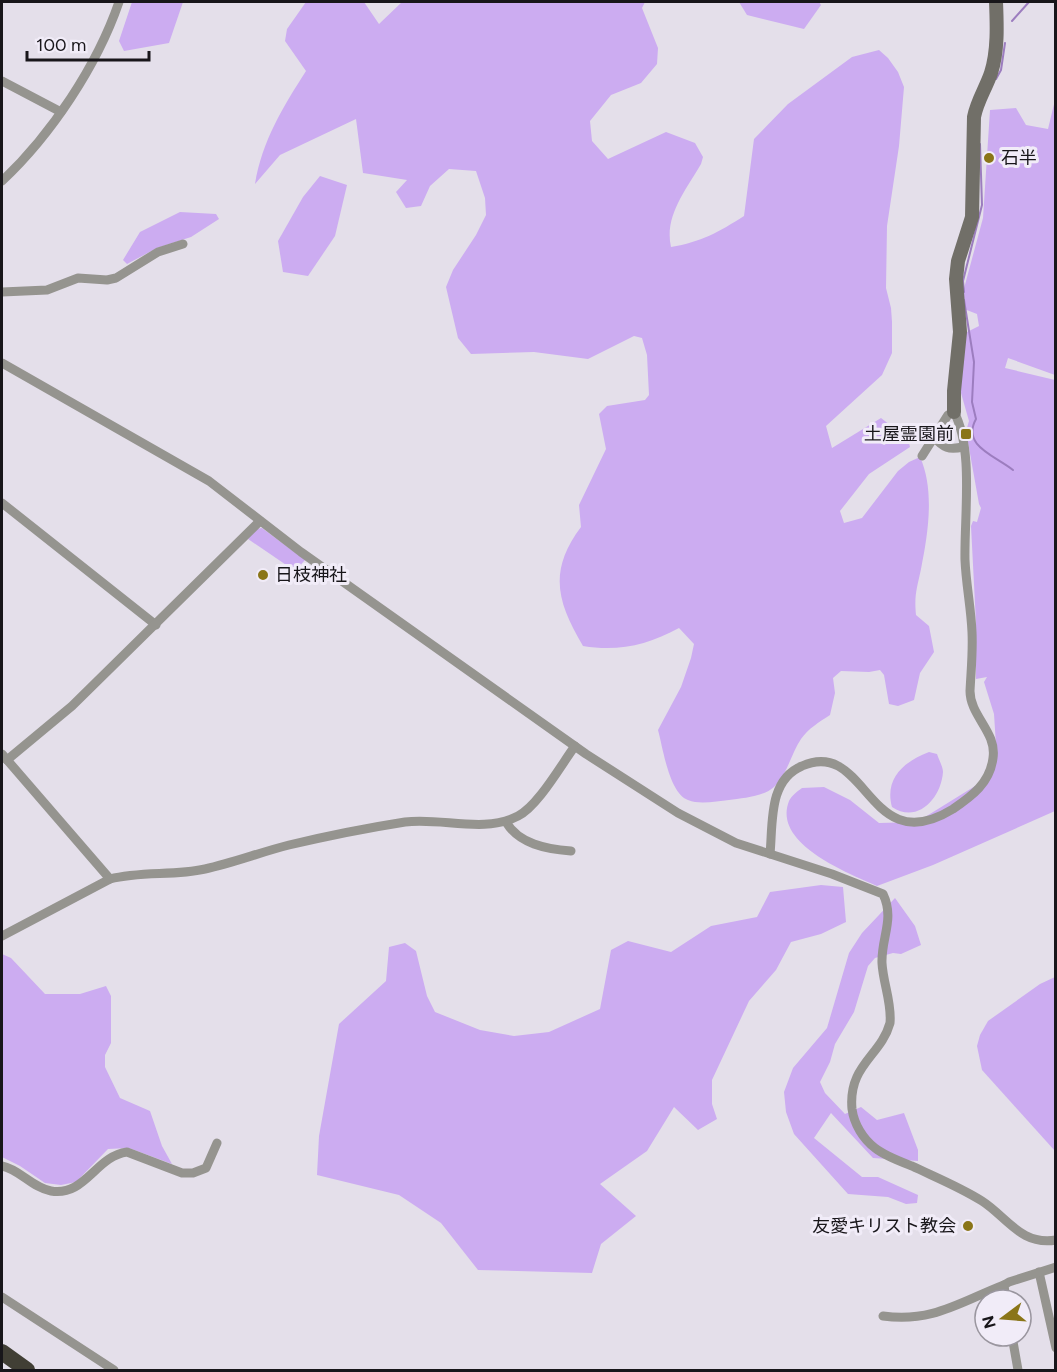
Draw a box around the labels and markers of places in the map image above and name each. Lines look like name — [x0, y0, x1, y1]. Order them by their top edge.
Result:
place label: 石半 — [1001, 147, 1037, 169]
marker: 石半 — [982, 151, 996, 165]
place label: 土屋霊園前 — [864, 423, 954, 445]
marker: 土屋霊園前 — [959, 427, 973, 441]
place label: 日枝神社 — [275, 564, 347, 586]
marker: 日枝神社 — [256, 568, 270, 582]
place label: 友愛キリスト教会 — [812, 1215, 956, 1237]
marker: 友愛キリスト教会 — [961, 1219, 975, 1233]

